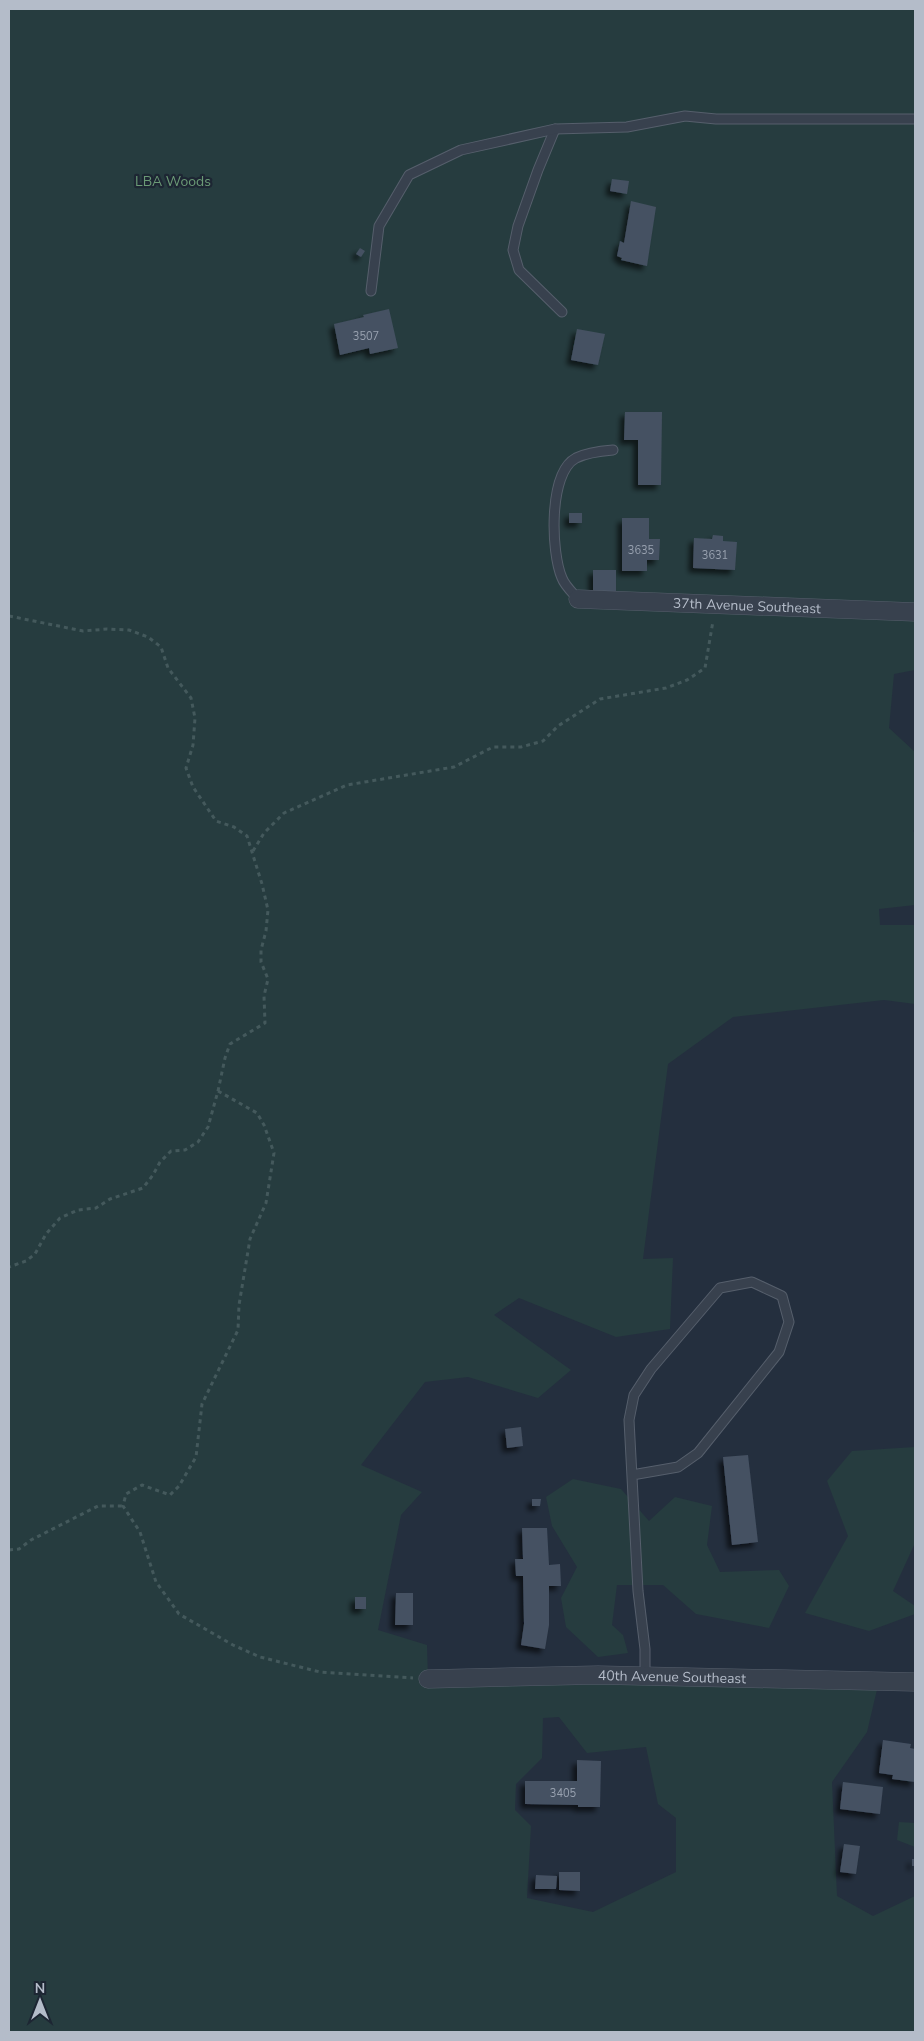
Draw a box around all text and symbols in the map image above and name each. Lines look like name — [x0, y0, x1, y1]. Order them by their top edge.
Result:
park label: LBA Woods — [135, 172, 211, 191]
house number: 3507 — [353, 329, 379, 344]
house number: 3635 — [628, 543, 655, 558]
house number: 3631 — [702, 548, 728, 563]
street label: 37th Avenue Southeast — [672, 594, 821, 618]
street label: 40th Avenue Southeast — [598, 1666, 746, 1688]
house number: 3405 — [550, 1786, 577, 1801]
north arrow — [15, 1976, 65, 2026]
text: N — [35, 1979, 45, 1998]

